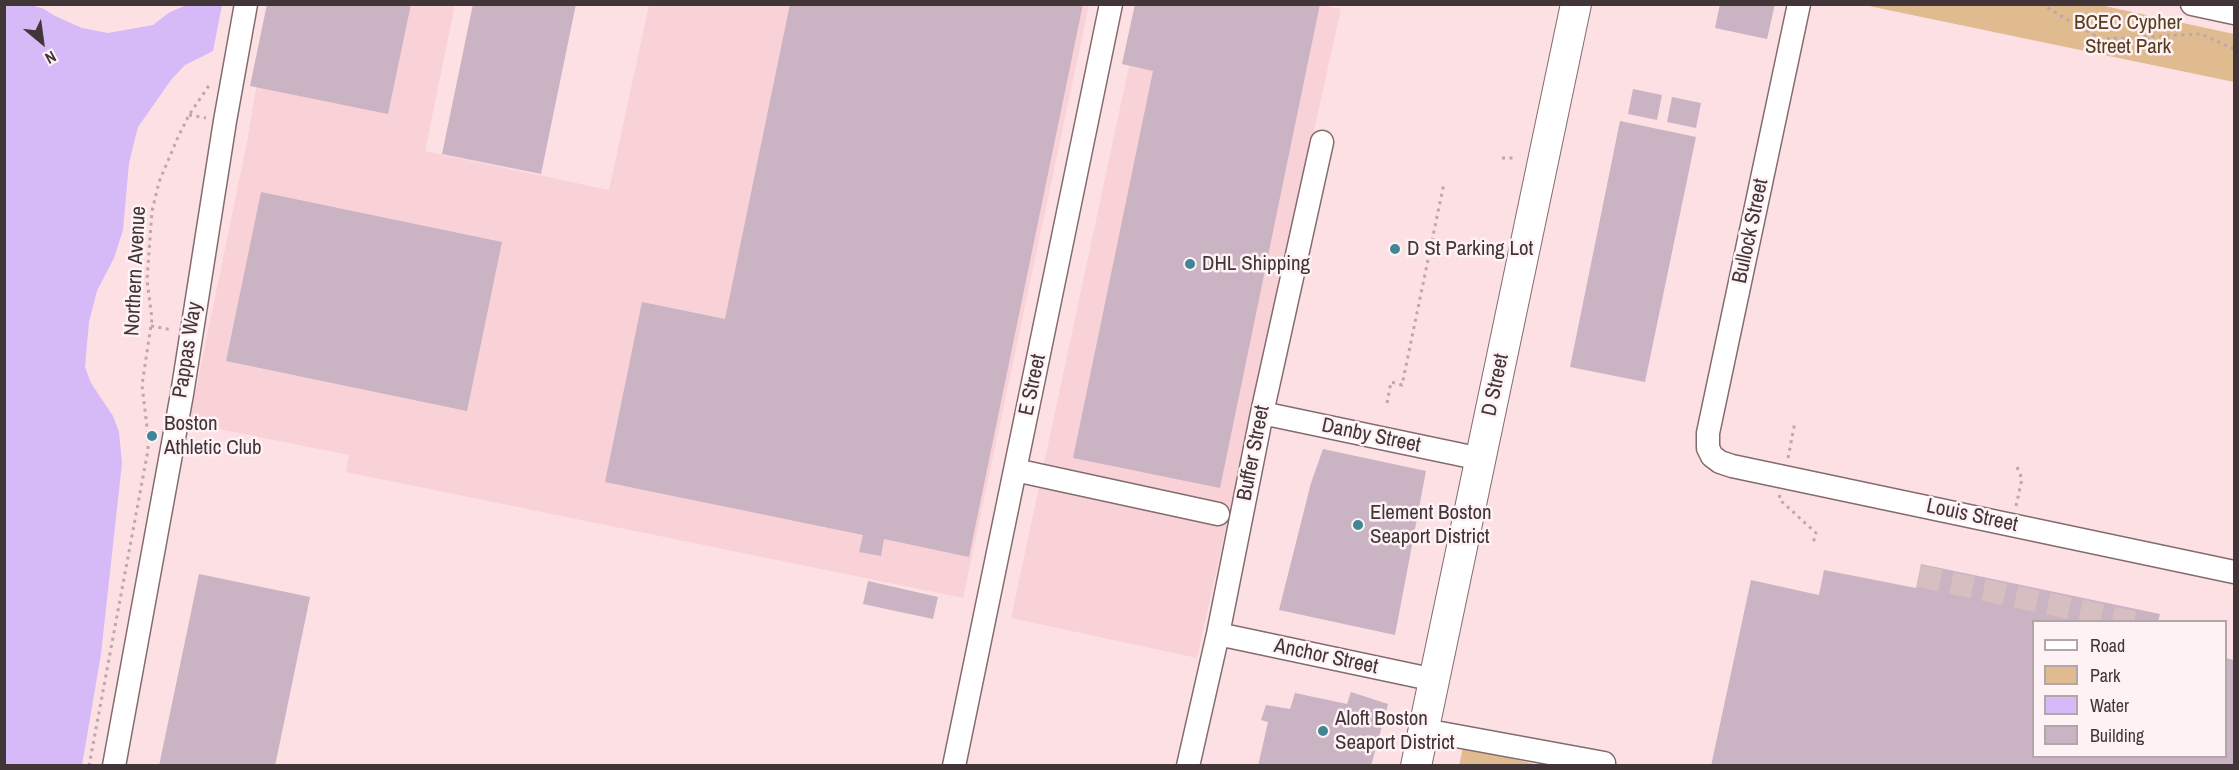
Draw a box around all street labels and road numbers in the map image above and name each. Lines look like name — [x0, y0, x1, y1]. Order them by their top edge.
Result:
street label: Bullock Street — [1728, 176, 1774, 286]
street label: Northern Avenue — [120, 205, 152, 337]
street label: Pappas Way — [168, 300, 208, 400]
street label: D Street — [1477, 351, 1515, 419]
street label: E Street — [1014, 352, 1052, 418]
street label: Buffer Street — [1232, 403, 1276, 503]
street label: Danby Street — [1319, 413, 1423, 459]
street label: Louis Street — [1924, 494, 2020, 538]
street label: Anchor Street — [1272, 634, 1380, 680]

